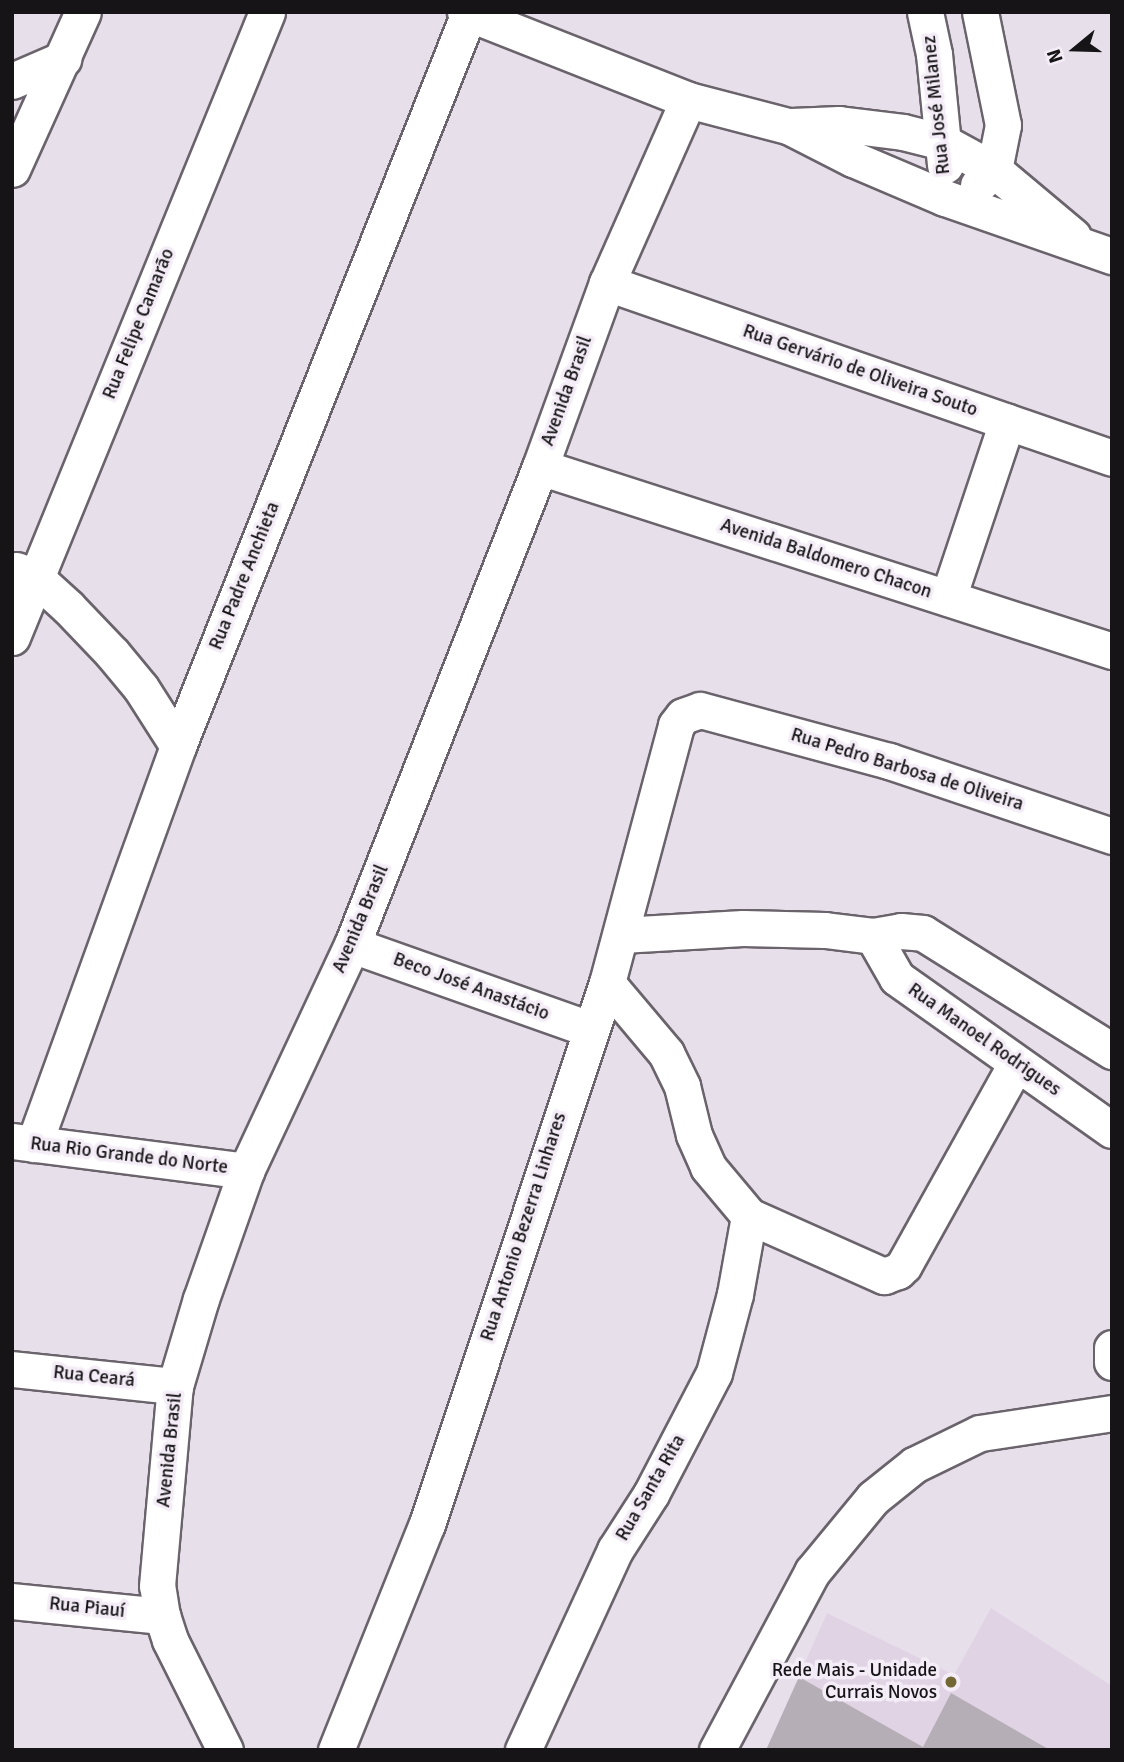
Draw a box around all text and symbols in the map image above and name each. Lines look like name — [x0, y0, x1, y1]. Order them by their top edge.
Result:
north arrow — [1040, 14, 1110, 84]
street label: Rua José Milanez — [918, 34, 956, 176]
text: N — [1042, 46, 1069, 66]
street label: Rua Felipe Camarão — [98, 245, 180, 403]
street label: Rua Gervário de Oliveira Souto — [740, 320, 980, 422]
street label: Avenida Brasil — [537, 333, 597, 449]
street label: Rua Padre Anchieta — [205, 499, 285, 653]
street label: Avenida Baldomero Chacon — [717, 514, 935, 604]
street label: Rua Pedro Barbosa de Oliveira — [788, 724, 1026, 816]
street label: Avenida Brasil — [328, 861, 394, 977]
street label: Beco José Anastácio — [390, 948, 552, 1026]
street label: Rua Manoel Rodrigues — [903, 979, 1065, 1101]
street label: Rua Antonio Bezerra Linhares — [476, 1110, 572, 1344]
street label: Rua Rio Grande do Norte — [29, 1133, 229, 1179]
street label: Rua Ceará — [52, 1361, 136, 1393]
street label: Avenida Brasil — [153, 1391, 187, 1509]
street label: Rua Santa Rita — [611, 1431, 691, 1545]
street label: Rua Piauí — [48, 1593, 126, 1623]
place label: Rede Mais - Unidade Currais Novos — [772, 1660, 937, 1704]
marker: Rede Mais - Unidade Currais Novos — [943, 1674, 959, 1690]

